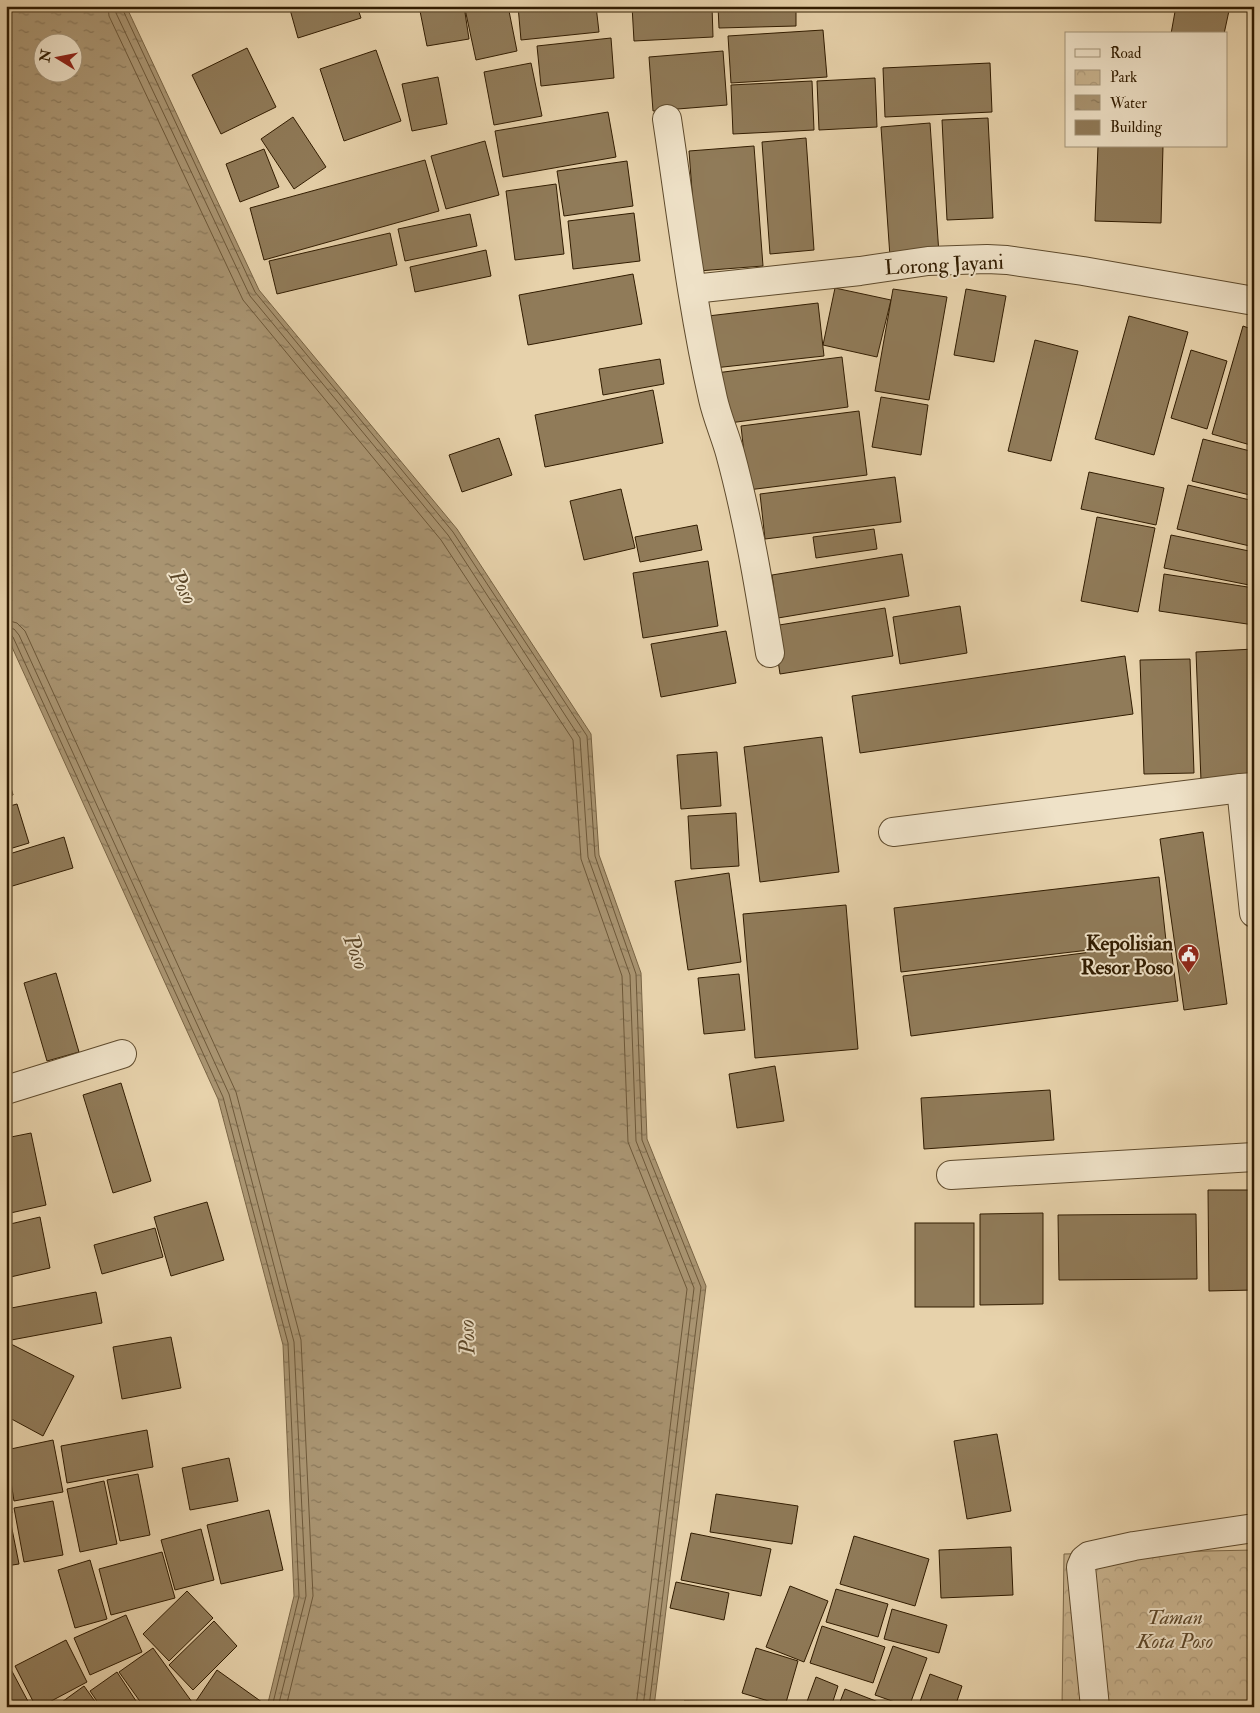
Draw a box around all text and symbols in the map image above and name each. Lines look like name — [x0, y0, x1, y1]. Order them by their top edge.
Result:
north arrow — [32, 32, 82, 82]
legend — [1065, 32, 1228, 148]
text: Road — [1110, 44, 1142, 63]
text: N — [36, 48, 55, 64]
text: Park — [1110, 68, 1137, 87]
text: Water — [1109, 94, 1147, 113]
text: Building — [1110, 118, 1162, 137]
street label: Lorong Jayani — [884, 248, 1005, 282]
water label: Poso — [162, 564, 204, 609]
water label: Poso — [336, 930, 375, 974]
place label: Kepolisian Resor Poso — [1081, 930, 1173, 981]
public building icon: Kepolisian Resor Poso — [1177, 943, 1201, 974]
water label: Poso — [452, 1319, 482, 1356]
park label: Taman Kota Poso — [1136, 1604, 1213, 1655]

